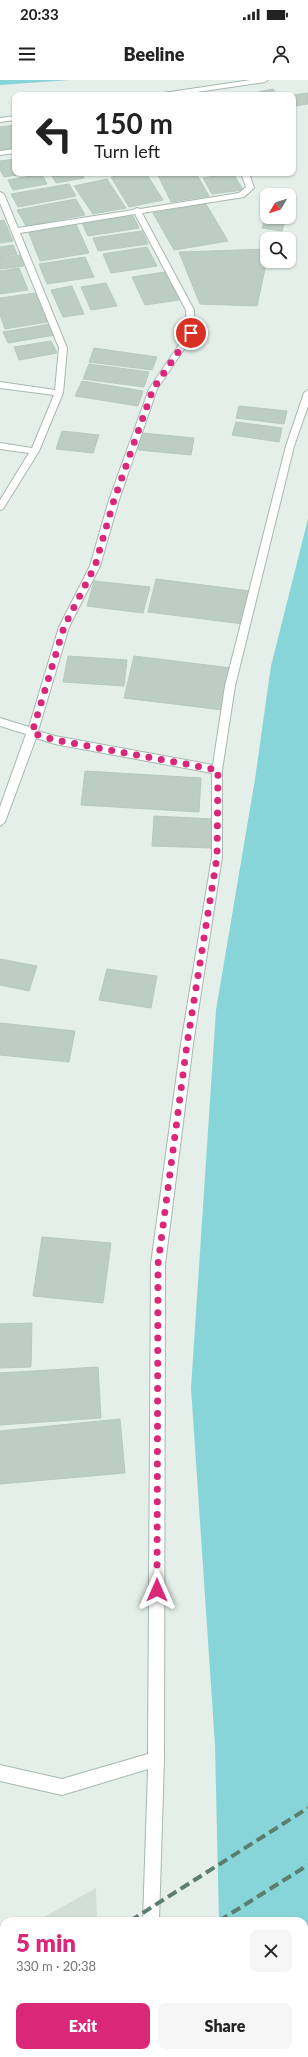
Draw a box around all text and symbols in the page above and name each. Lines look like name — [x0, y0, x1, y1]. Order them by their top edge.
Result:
text: 20:33 — [20, 5, 59, 23]
icon: menu — [16, 43, 38, 65]
text: Beeline — [124, 43, 184, 65]
icon: person — [270, 43, 292, 65]
text: 150 m — [94, 106, 173, 140]
icon: left — [28, 108, 80, 160]
text: Turn left — [94, 140, 160, 162]
north arrow — [260, 188, 296, 224]
map controls — [260, 188, 296, 268]
button: search — [260, 232, 296, 268]
pin — [174, 316, 208, 350]
icon: arrive — [180, 322, 202, 344]
position arrow — [136, 1569, 178, 1611]
text: 5 min — [16, 1928, 76, 1957]
button: close — [250, 1930, 292, 1972]
text: 330 m · 20:38 — [16, 1958, 96, 1974]
button: Exit — [16, 2003, 150, 2049]
button: Share — [158, 2003, 292, 2049]

